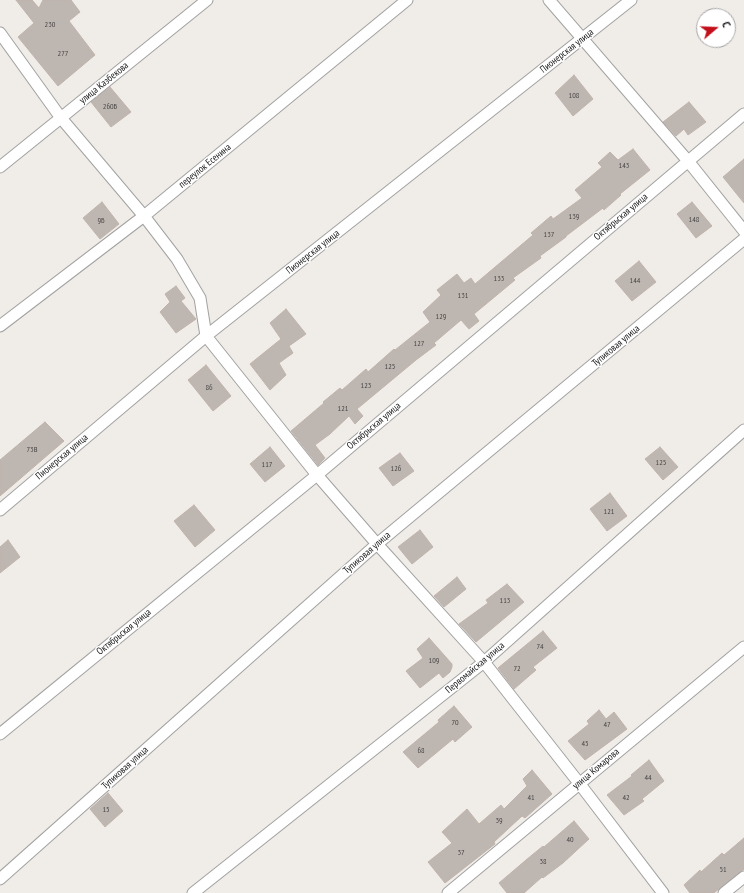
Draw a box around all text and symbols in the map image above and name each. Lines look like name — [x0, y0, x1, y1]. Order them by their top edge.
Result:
north arrow — [696, 8, 736, 48]
house number: 230 — [45, 20, 55, 30]
text: С — [719, 20, 734, 29]
street label: Пионерская улица — [538, 26, 596, 76]
house number: 277 — [58, 49, 68, 59]
street label: улица Казбекова — [77, 60, 131, 106]
house number: 108 — [569, 91, 579, 101]
house number: 260Б — [103, 102, 117, 112]
street label: переулок Есенина — [176, 141, 234, 191]
house number: 143 — [619, 161, 629, 171]
street label: Октябрьская улица — [592, 191, 650, 243]
house number: 139 — [569, 212, 579, 222]
house number: 148 — [689, 215, 699, 225]
house number: 9Б — [97, 216, 105, 226]
street label: Пионерская улица — [284, 227, 342, 277]
house number: 137 — [544, 230, 554, 240]
house number: 133 — [494, 274, 504, 284]
house number: 144 — [630, 276, 640, 286]
house number: 131 — [458, 291, 468, 301]
house number: 129 — [436, 312, 446, 322]
street label: Тупиковая улица — [590, 323, 642, 369]
house number: 127 — [414, 339, 424, 349]
house number: 125 — [385, 362, 395, 372]
house number: 123 — [361, 381, 371, 391]
house number: 86 — [205, 383, 213, 393]
street label: Октябрьская улица — [345, 400, 403, 452]
house number: 121 — [338, 404, 348, 414]
street label: Пионерская улица — [33, 432, 91, 482]
house number: 73В — [27, 445, 37, 455]
house number: 125 — [656, 458, 666, 468]
house number: 117 — [262, 460, 272, 470]
house number: 126 — [391, 464, 401, 474]
house number: 121 — [604, 507, 614, 517]
street label: Тупиковая улица — [341, 529, 393, 577]
house number: 113 — [500, 596, 510, 606]
street label: Октябрьская улица — [94, 606, 154, 658]
street label: Первомайская улица — [443, 640, 507, 696]
house number: 74 — [536, 642, 544, 652]
house number: 109 — [429, 656, 439, 666]
house number: 72 — [513, 664, 521, 674]
house number: 70 — [451, 718, 459, 728]
house number: 47 — [603, 720, 611, 730]
house number: 45 — [581, 739, 589, 749]
street label: Тупиковая улица — [99, 744, 151, 792]
house number: 68 — [417, 746, 425, 756]
street label: улица Комарова — [570, 746, 622, 792]
house number: 44 — [644, 773, 652, 783]
house number: 41 — [527, 793, 535, 803]
house number: 42 — [622, 793, 630, 803]
house number: 15 — [102, 805, 110, 815]
house number: 39 — [495, 816, 503, 826]
house number: 40 — [566, 835, 574, 845]
house number: 37 — [457, 848, 465, 858]
house number: 38 — [539, 857, 547, 867]
house number: 51 — [719, 865, 727, 875]

